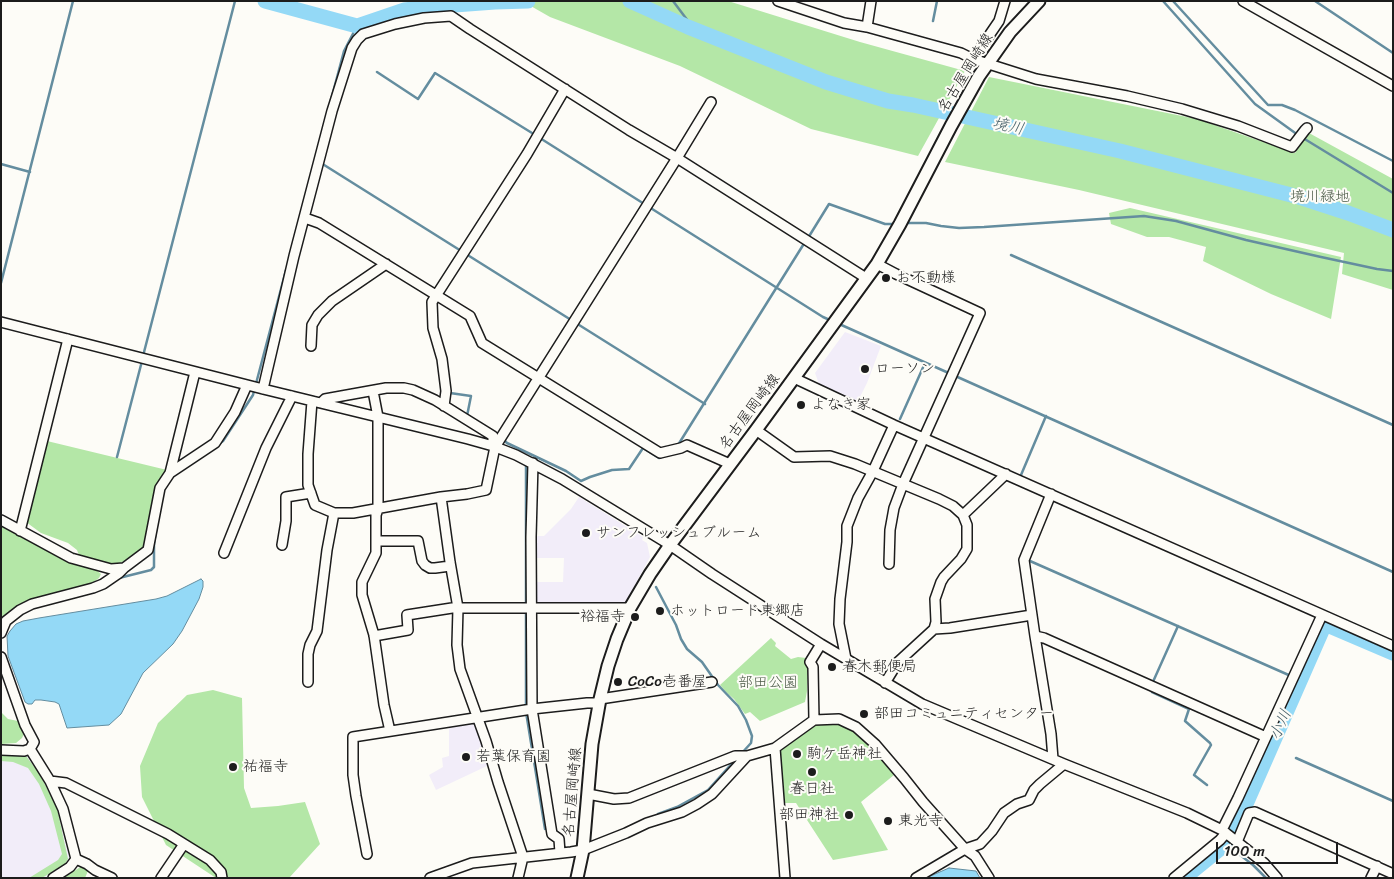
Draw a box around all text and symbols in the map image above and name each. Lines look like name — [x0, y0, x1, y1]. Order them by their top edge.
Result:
street label: 名古屋岡崎線 — [935, 30, 997, 116]
water label: 境川 — [990, 114, 1026, 140]
park label: 境川緑地 — [1290, 188, 1350, 206]
place label: お不動様 — [896, 269, 956, 287]
marker: お不動様 — [880, 272, 892, 284]
place label: ローソン — [875, 360, 935, 378]
marker: ローソン — [859, 363, 871, 375]
street label: 名古屋岡崎線 — [716, 371, 784, 453]
place label: よなき家 — [811, 396, 871, 414]
marker: よなき家 — [795, 399, 807, 411]
place label: サンフレッシュブルーム — [596, 524, 762, 542]
marker: サンフレッシュブルーム — [580, 527, 592, 539]
place label: ホットロード東郷店 — [670, 602, 805, 620]
marker: ホットロード東郷店 — [654, 605, 666, 617]
place label: 裕福寺 — [580, 608, 625, 626]
marker: 裕福寺 — [629, 611, 641, 623]
place label: 春木郵便局 — [842, 658, 917, 676]
marker: 春木郵便局 — [826, 661, 838, 673]
place label: CoCo壱番屋 — [628, 673, 707, 691]
park label: 部田公園 — [738, 674, 798, 692]
marker: CoCo壱番屋 — [612, 676, 624, 688]
place label: 部田コミュニティセンター — [874, 705, 1054, 723]
water label: 小川 — [1266, 706, 1296, 744]
marker: 部田コミュニティセンター — [858, 708, 870, 720]
place label: 駒ケ岳神社 — [807, 745, 882, 763]
street label: 名古屋岡崎線 — [560, 746, 586, 838]
place label: 若葉保育園 — [476, 748, 551, 766]
marker: 駒ケ岳神社 — [791, 748, 803, 760]
marker: 若葉保育園 — [460, 751, 472, 763]
place label: 祐福寺 — [243, 758, 288, 776]
marker: 祐福寺 — [227, 761, 239, 773]
marker: 春日社 — [806, 766, 818, 778]
place label: 春日社 — [790, 780, 834, 798]
place label: 部田神社 — [779, 806, 839, 824]
marker: 部田神社 — [843, 809, 855, 821]
place label: 東光寺 — [898, 812, 943, 830]
marker: 東光寺 — [882, 815, 894, 827]
scale bar — [1219, 832, 1342, 864]
text: 100 m — [1224, 838, 1265, 864]

